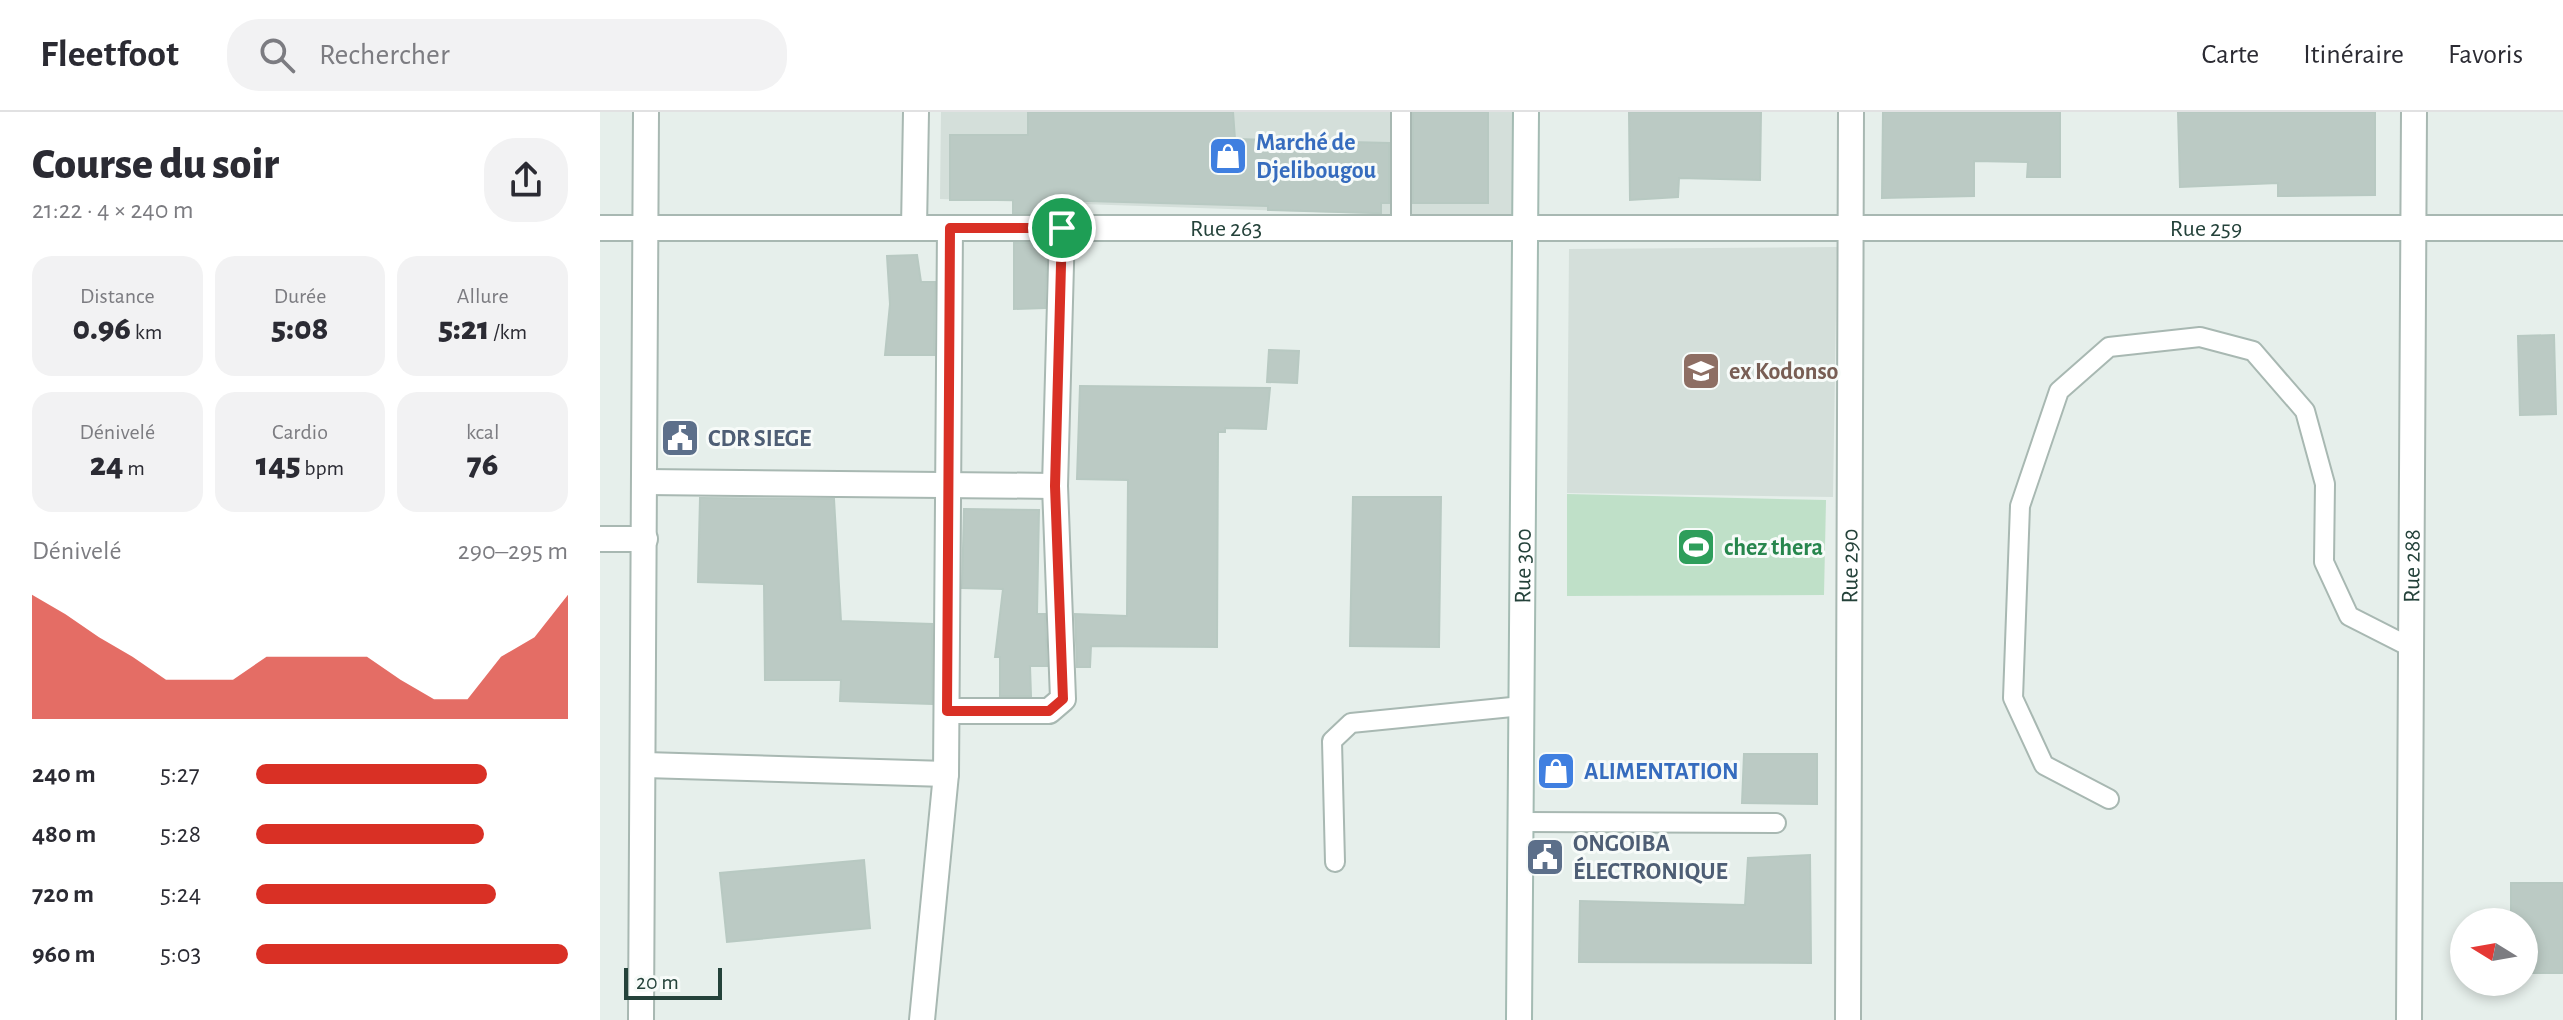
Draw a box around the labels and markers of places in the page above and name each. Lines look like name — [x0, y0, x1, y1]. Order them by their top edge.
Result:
place label: Marché de Djelibougou — [1256, 131, 1377, 183]
shop icon: Marché de Djelibougou — [1207, 135, 1249, 177]
pin — [1028, 194, 1096, 262]
school or university icon: ex Kodonso — [1680, 350, 1722, 392]
place label: ex Kodonso — [1729, 360, 1839, 384]
public building icon: CDR SIEGE — [659, 417, 701, 459]
place label: CDR SIEGE — [708, 427, 811, 451]
sports icon: chez thera — [1675, 526, 1717, 568]
place label: chez thera — [1724, 536, 1823, 560]
shop icon: ALIMENTATION — [1535, 750, 1577, 792]
place label: ALIMENTATION — [1584, 760, 1739, 784]
place label: ONGOIBA ÉLECTRONIQUE — [1573, 832, 1728, 884]
public building icon: ONGOIBA ÉLECTRONIQUE — [1524, 836, 1566, 878]

